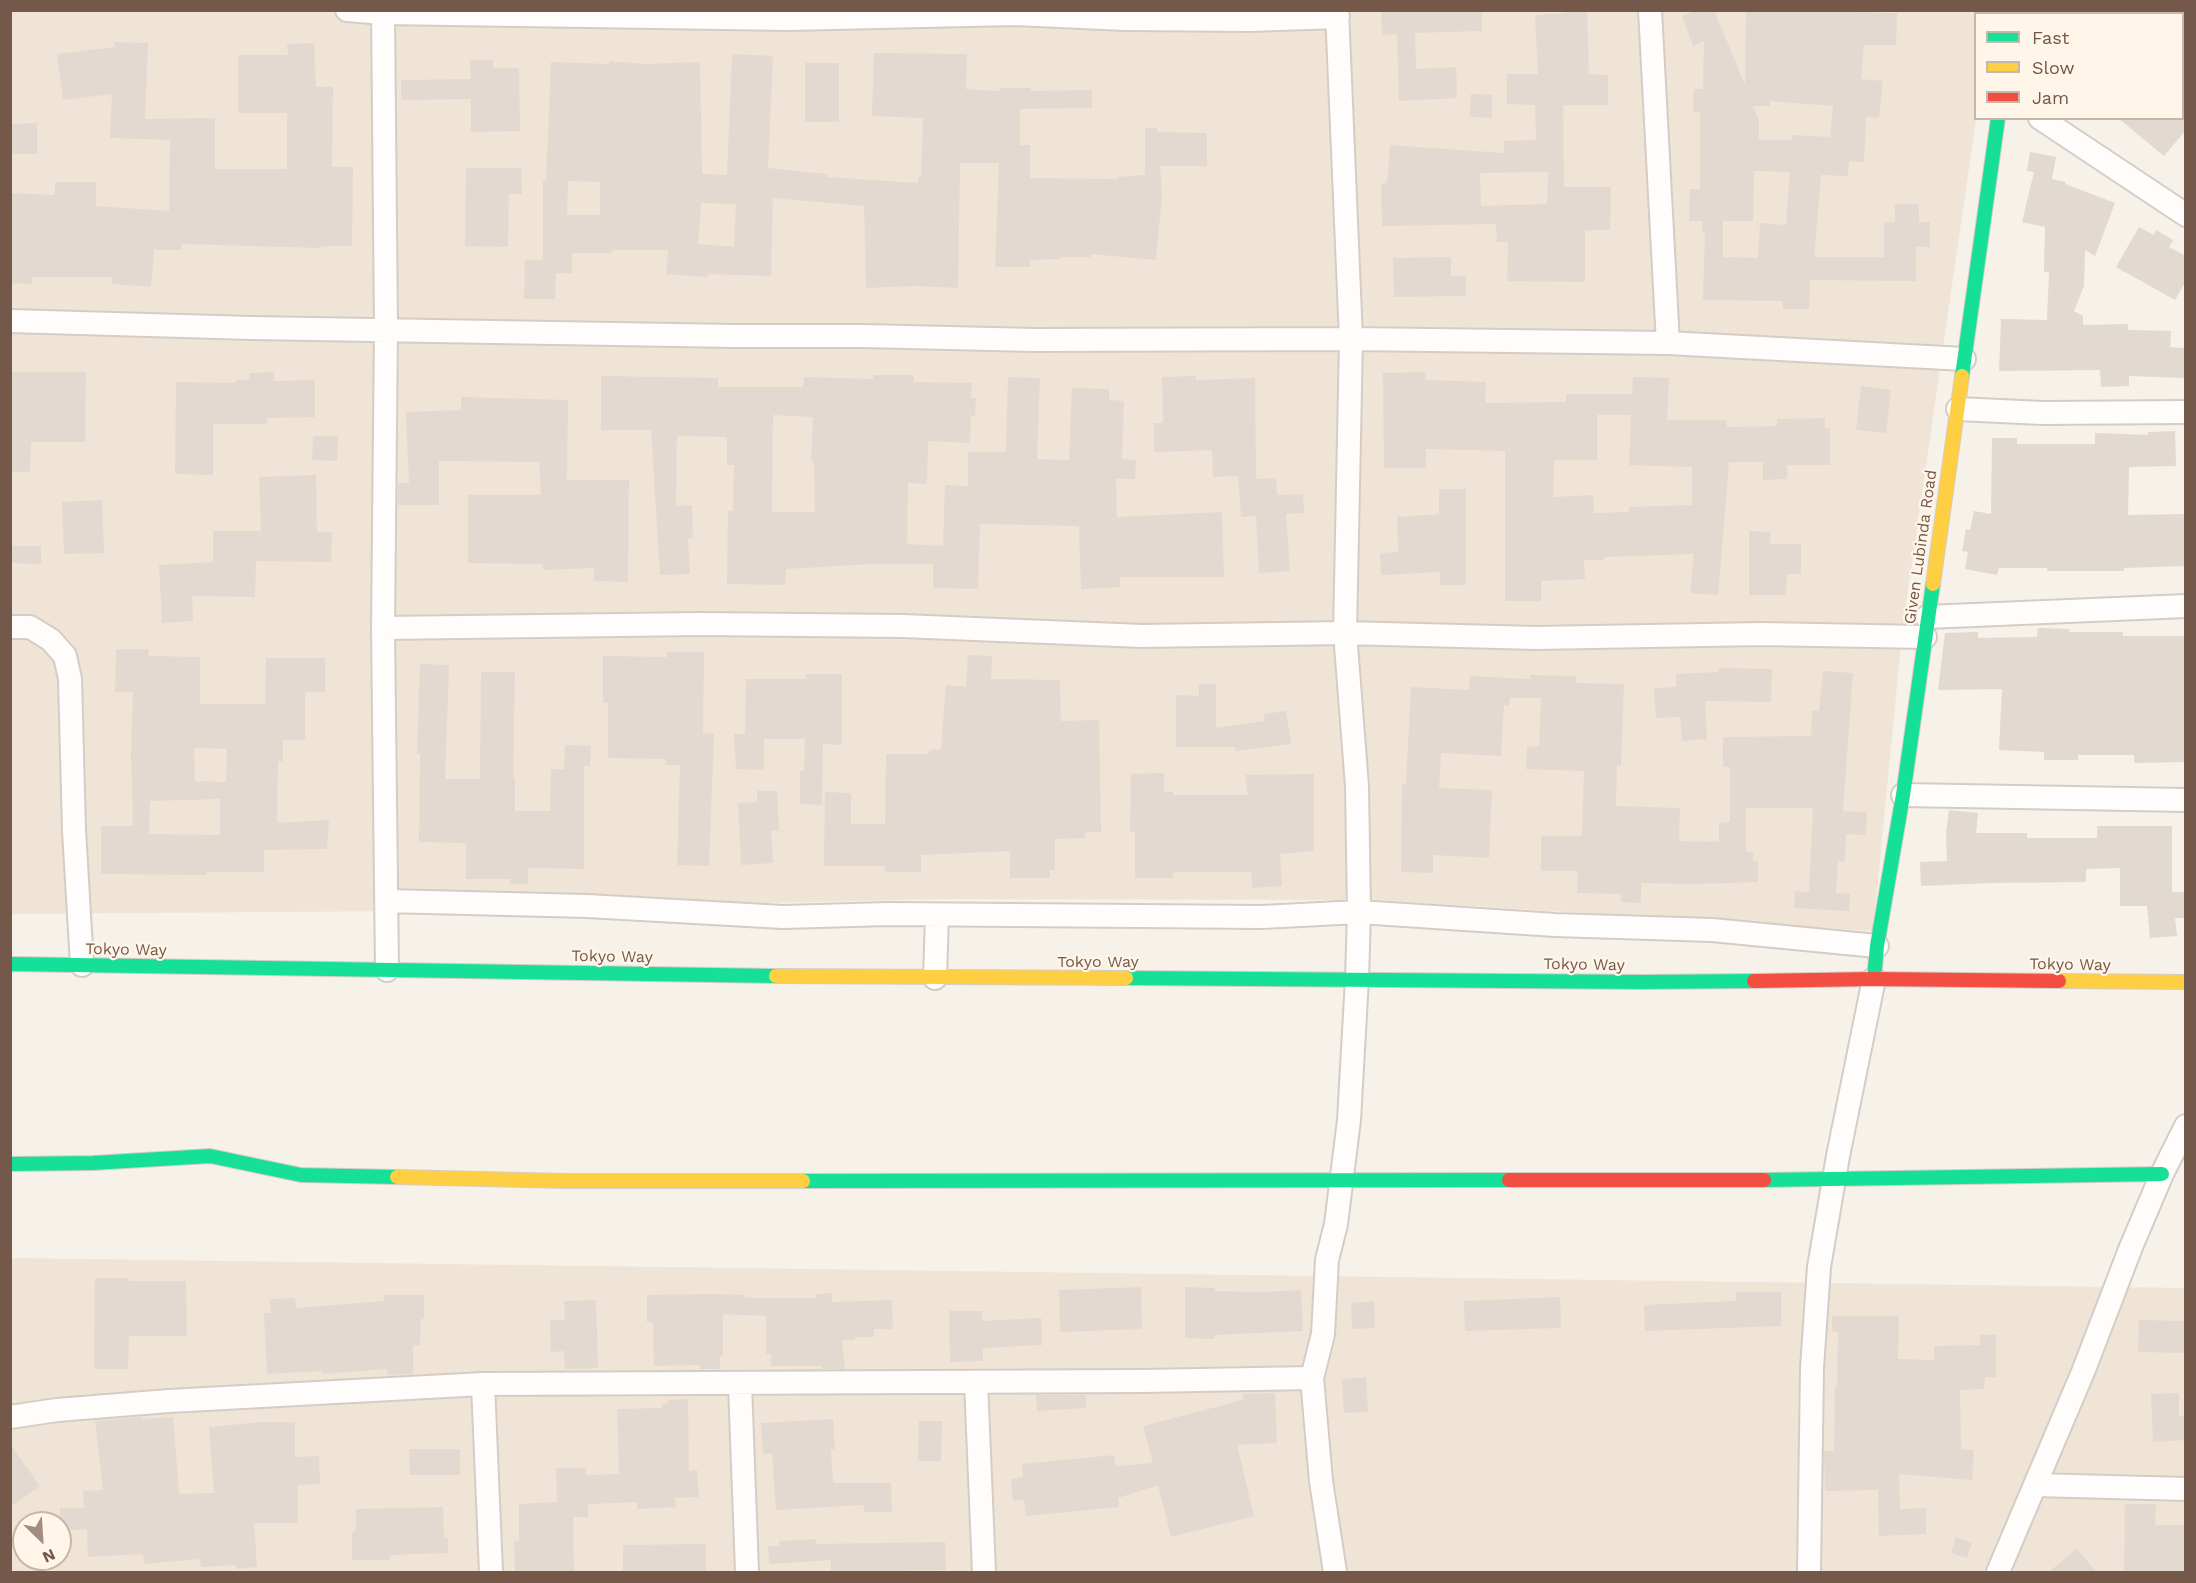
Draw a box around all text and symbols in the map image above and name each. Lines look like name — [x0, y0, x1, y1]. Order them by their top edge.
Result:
legend — [1974, 12, 2184, 120]
text: Fast — [2032, 27, 2069, 48]
text: Slow — [2032, 57, 2075, 78]
text: Jam — [2032, 87, 2069, 108]
street label: Given Lubinda Road — [1901, 469, 1941, 625]
street label: Tokyo Way — [85, 940, 167, 960]
street label: Tokyo Way — [571, 947, 653, 967]
street label: Tokyo Way — [1057, 952, 1139, 972]
street label: Tokyo Way — [1543, 955, 1625, 975]
street label: Tokyo Way — [2029, 955, 2111, 975]
north arrow — [12, 1511, 72, 1571]
text: N — [40, 1545, 58, 1567]

